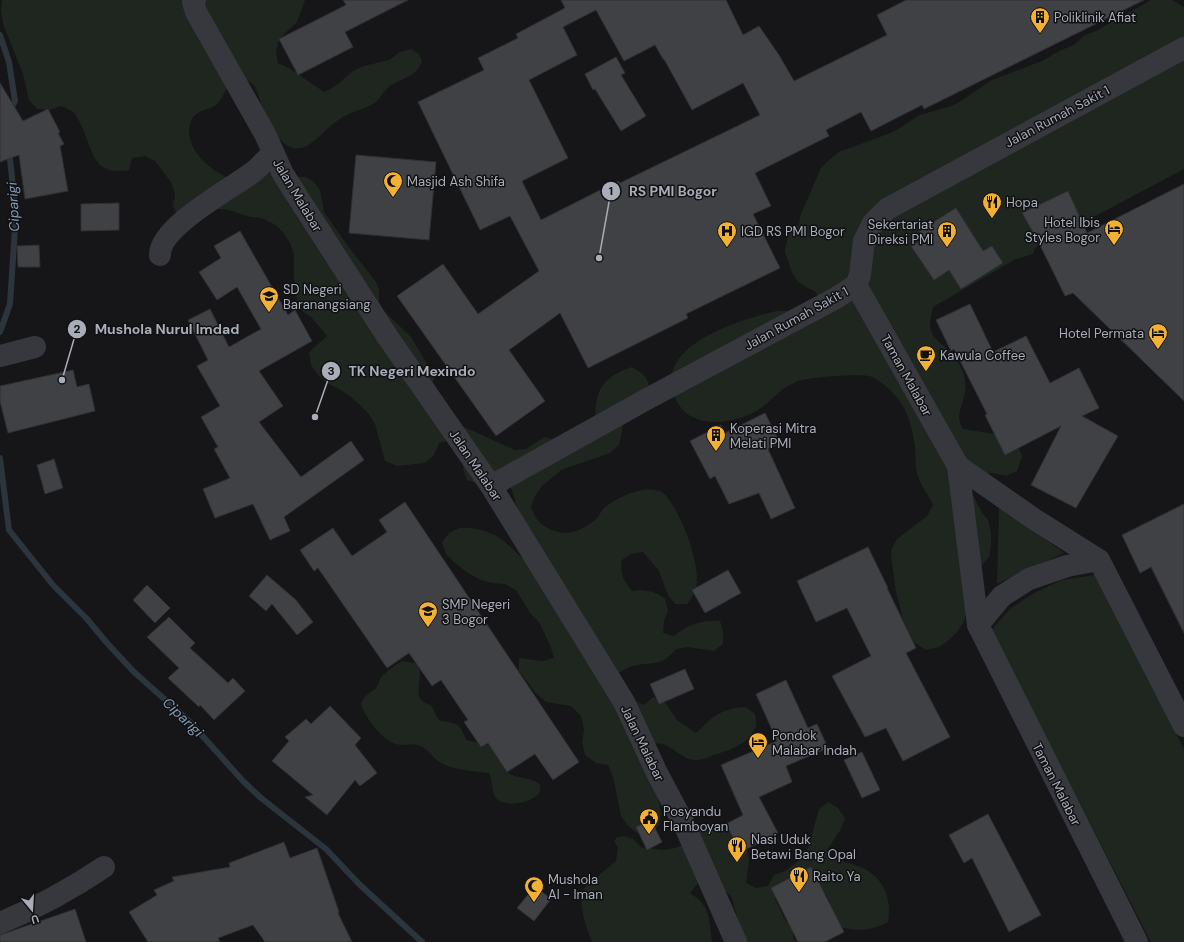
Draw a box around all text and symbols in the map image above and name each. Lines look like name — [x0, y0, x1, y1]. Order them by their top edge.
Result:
building icon: Poliklinik Afiat — [1029, 6, 1051, 34]
place label: Poliklinik Afiat — [1054, 9, 1136, 26]
street label: Jalan Rumah Sakit 1 — [1002, 82, 1112, 151]
street label: Jalan Malabar — [269, 156, 326, 235]
mosque icon: Masjid Ash Shifa — [382, 170, 404, 198]
place label: Masjid Ash Shifa — [407, 173, 505, 190]
callout: RS PMI Bogor — [601, 178, 725, 204]
water label: Ciparigi — [3, 181, 23, 232]
text: RS PMI Bogor — [629, 182, 717, 200]
text: 1 — [609, 183, 613, 199]
restaurant icon: Hopa — [981, 191, 1003, 219]
place label: Hopa — [1006, 194, 1038, 211]
place label: Hotel Ibis Styles Bogor — [1025, 214, 1100, 246]
place label: Sekertariat Direksi PMI — [868, 216, 933, 248]
hotel icon: Hotel Ibis Styles Bogor — [1103, 218, 1125, 246]
hospital icon: IGD RS PMI Bogor — [716, 220, 738, 248]
building icon: Sekertariat Direksi PMI — [936, 220, 958, 248]
place label: IGD RS PMI Bogor — [741, 223, 845, 240]
place label: SD Negeri Baranangsiang — [283, 281, 370, 313]
street label: Jalan Rumah Sakit 1 — [741, 283, 851, 354]
school or university icon: SD Negeri Baranangsiang — [258, 285, 280, 313]
callout: Mushola Nurul Imdad — [67, 316, 248, 342]
text: Mushola Nurul Imdad — [95, 320, 239, 338]
text: 2 — [74, 321, 81, 337]
hotel icon: Hotel Permata — [1147, 322, 1169, 350]
place label: Hotel Permata — [1059, 325, 1144, 342]
street label: Taman Malabar — [877, 331, 936, 419]
cafe icon: Kawula Coffee — [915, 344, 937, 372]
place label: Kawula Coffee — [940, 347, 1025, 364]
callout: TK Negeri Mexindo — [321, 358, 484, 384]
text: TK Negeri Mexindo — [348, 362, 476, 380]
text: 3 — [327, 363, 335, 379]
place label: Koperasi Mitra Melati PMI — [730, 420, 816, 452]
building icon: Koperasi Mitra Melati PMI — [705, 424, 727, 452]
street label: Jalan Malabar — [445, 426, 506, 504]
place label: SMP Negeri 3 Bogor — [442, 596, 510, 628]
school or university icon: SMP Negeri 3 Bogor — [417, 600, 439, 628]
water label: Ciparigi — [159, 693, 208, 741]
street label: Jalan Malabar — [617, 702, 668, 784]
place label: Pondok Malabar Indah — [772, 727, 857, 759]
hotel icon: Pondok Malabar Indah — [747, 731, 769, 759]
street label: Taman Malabar — [1028, 740, 1085, 829]
place label: Posyandu Flamboyan — [663, 803, 728, 835]
public building icon: Posyandu Flamboyan — [638, 807, 660, 835]
place label: Nasi Uduk Betawi Bang Opal — [751, 831, 856, 863]
restaurant icon: Nasi Uduk Betawi Bang Opal — [726, 835, 748, 863]
restaurant icon: Raito Ya — [788, 865, 810, 893]
place label: Raito Ya — [813, 868, 860, 885]
place label: Mushola Al - Iman — [548, 871, 603, 903]
mosque icon: Mushola Al - Iman — [523, 875, 545, 903]
north arrow — [12, 890, 52, 930]
text: U — [29, 912, 41, 927]

